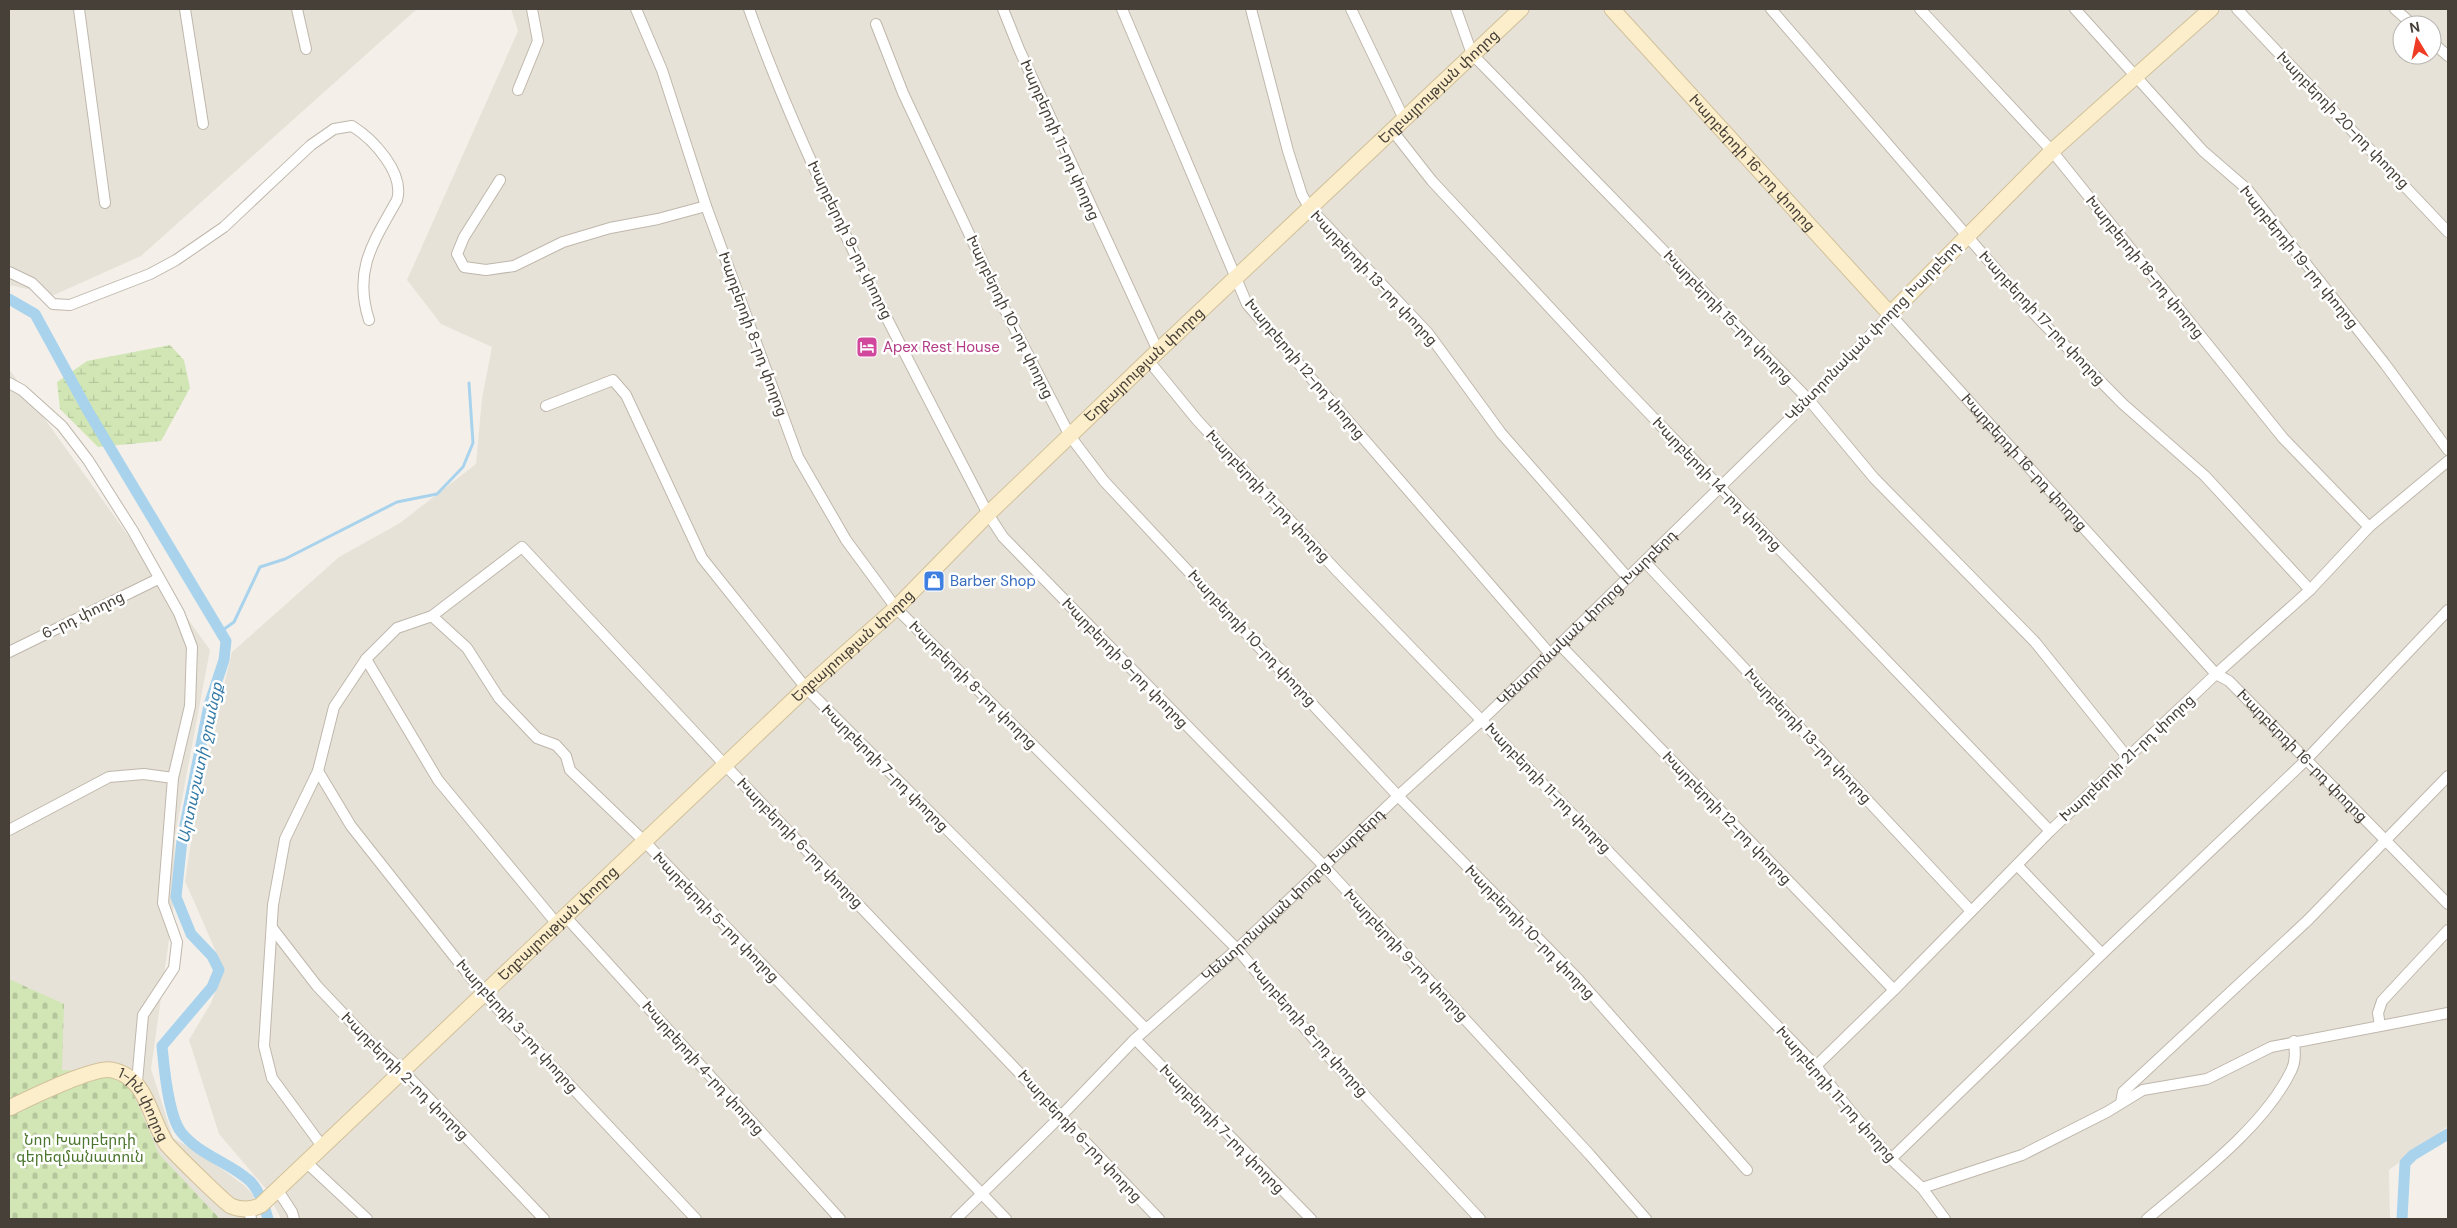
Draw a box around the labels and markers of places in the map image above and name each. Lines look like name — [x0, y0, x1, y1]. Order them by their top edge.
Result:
hotel icon: Apex Rest House — [855, 335, 879, 359]
place label: Apex Rest House — [883, 337, 1000, 357]
shop icon: Barber Shop — [922, 569, 946, 593]
place label: Barber Shop — [950, 571, 1036, 591]

